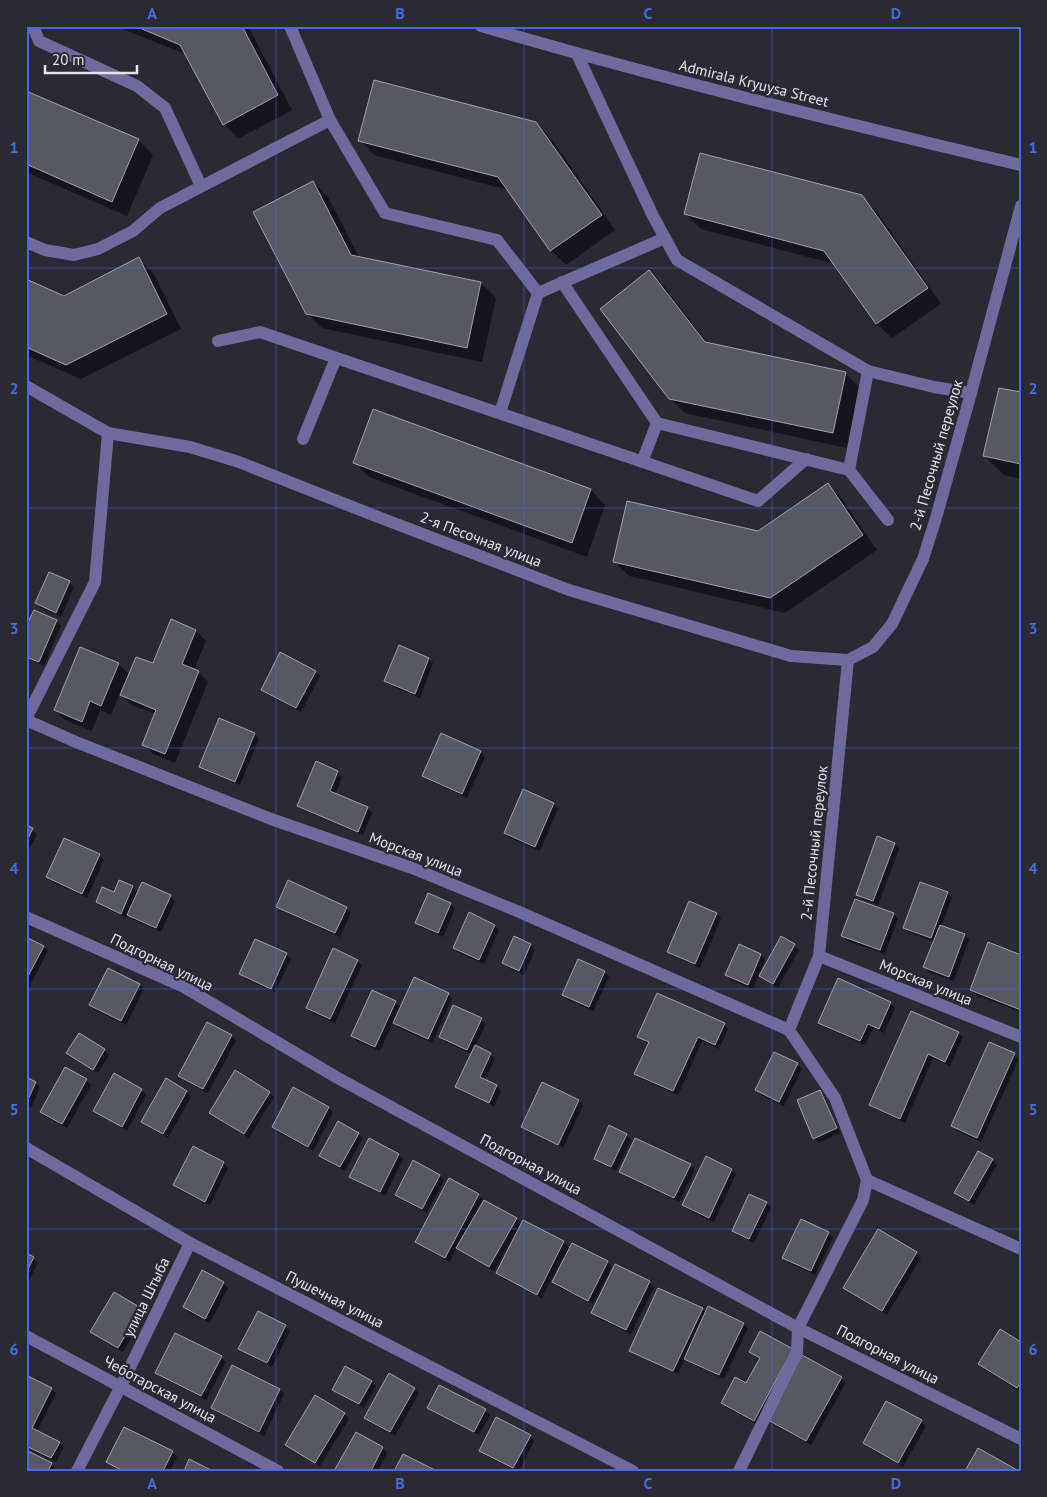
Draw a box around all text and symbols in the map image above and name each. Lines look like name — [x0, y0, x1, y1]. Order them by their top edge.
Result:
text: A — [147, 3, 157, 23]
text: B — [395, 3, 405, 23]
text: C — [644, 3, 653, 23]
text: D — [891, 3, 901, 23]
scale bar — [45, 42, 138, 74]
text: 20 m — [52, 50, 85, 69]
street label: Admirala Kryuysa Street — [677, 55, 831, 111]
text: 1 — [9, 137, 19, 157]
text: 1 — [1028, 137, 1038, 157]
street label: 2-й Песочный переулок — [905, 377, 967, 532]
text: 2 — [9, 378, 19, 398]
text: 2 — [1028, 378, 1038, 398]
street label: 2-я Песочная улица — [418, 507, 544, 571]
text: 3 — [9, 618, 19, 638]
text: 3 — [1028, 618, 1038, 638]
street label: 2-й Песочный переулок — [796, 764, 832, 921]
street label: Морская улица — [367, 827, 465, 881]
text: 4 — [9, 858, 19, 878]
text: 4 — [1028, 858, 1038, 878]
street label: Подгорная улица — [107, 929, 217, 995]
street label: Морская улица — [877, 955, 975, 1009]
text: 5 — [9, 1099, 19, 1119]
text: 5 — [1028, 1099, 1038, 1119]
street label: Подгорная улица — [477, 1129, 585, 1199]
street label: улица Штыба — [118, 1254, 174, 1340]
street label: Пушечная улица — [283, 1266, 387, 1332]
street label: Подгорная улица — [834, 1320, 942, 1388]
text: 6 — [9, 1339, 19, 1359]
text: 6 — [1028, 1339, 1038, 1359]
street label: Чеботарская улица — [100, 1351, 220, 1427]
text: A — [147, 1473, 157, 1493]
text: B — [395, 1473, 405, 1493]
text: C — [644, 1473, 653, 1493]
text: D — [891, 1473, 901, 1493]

